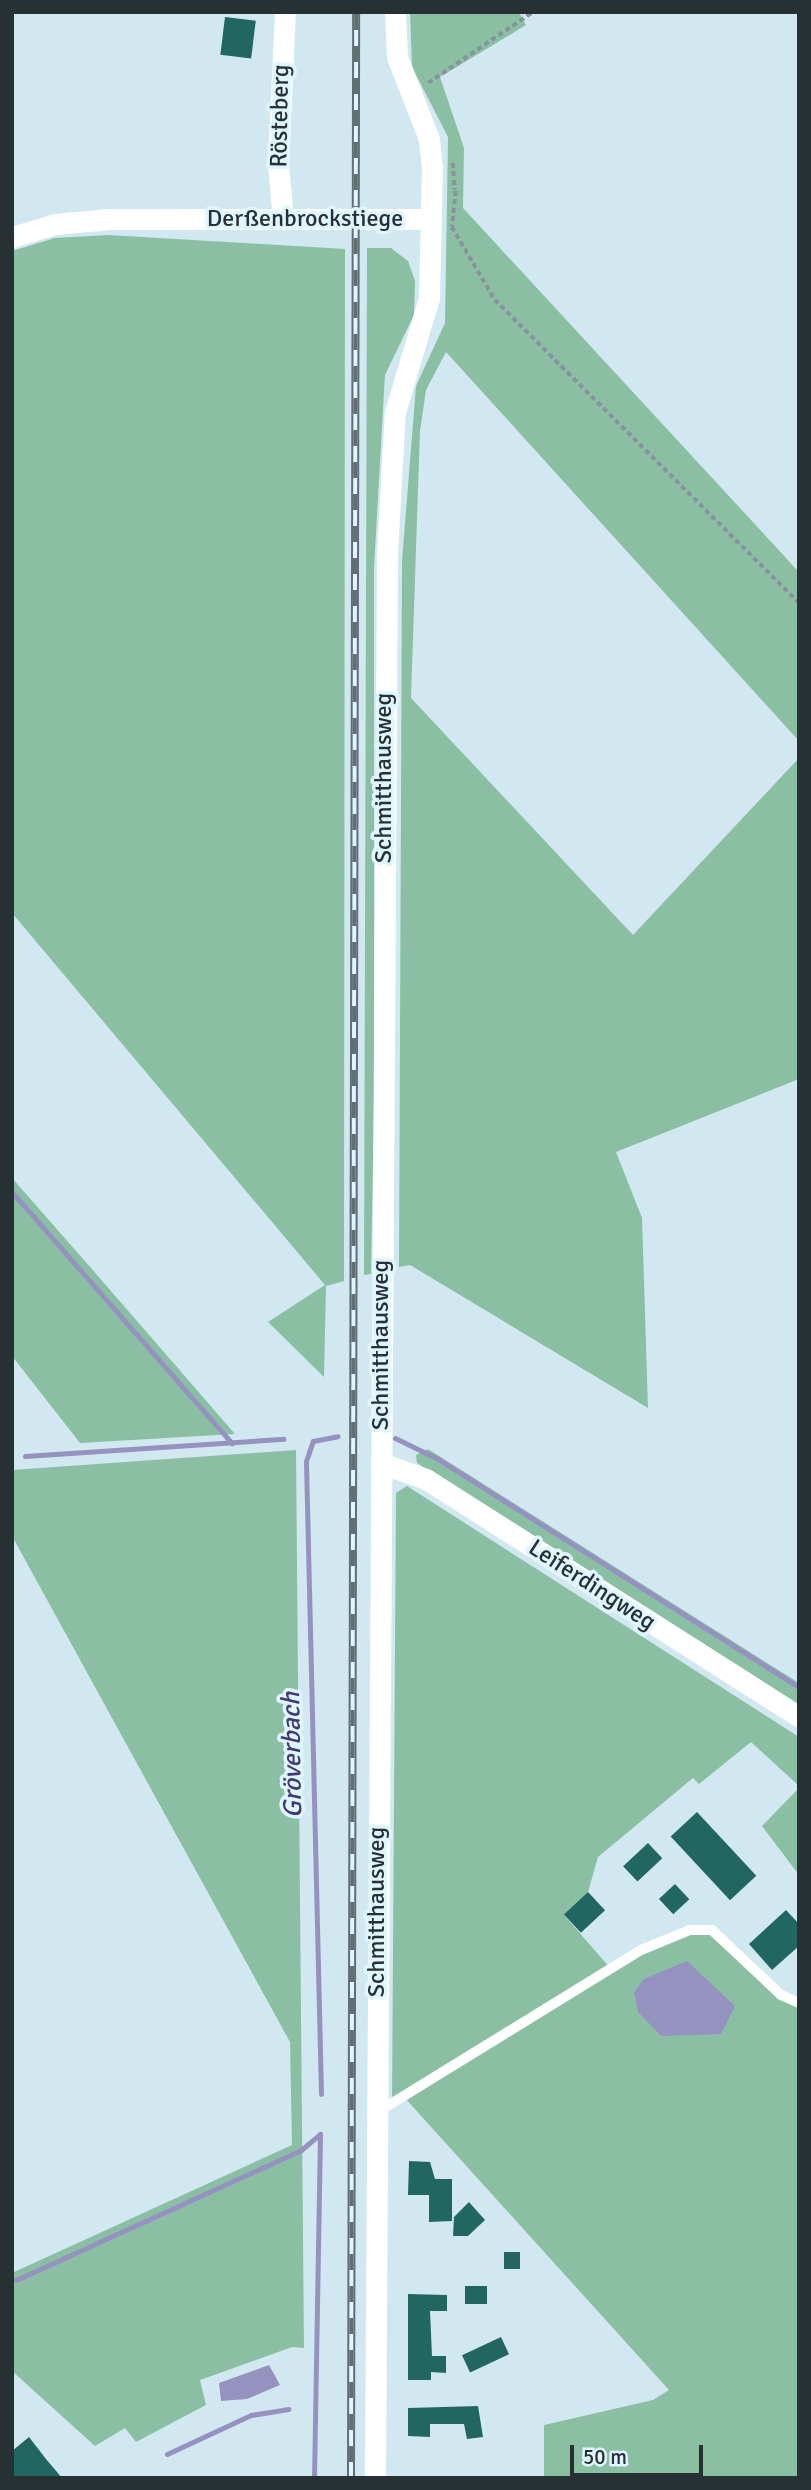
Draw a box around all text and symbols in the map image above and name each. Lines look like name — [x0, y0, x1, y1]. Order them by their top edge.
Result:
street label: Rösteberg — [265, 64, 295, 168]
street label: Derßenbrockstiege — [207, 205, 403, 233]
street label: Schmitthausweg — [370, 693, 398, 863]
street label: Schmitthausweg — [367, 1260, 395, 1430]
street label: Leiferdingweg — [523, 1533, 661, 1637]
water label: Gröverbach — [276, 1692, 310, 1818]
street label: Schmitthausweg — [363, 1827, 391, 1997]
scale bar — [573, 2430, 706, 2474]
text: 50 m — [583, 2444, 627, 2470]

